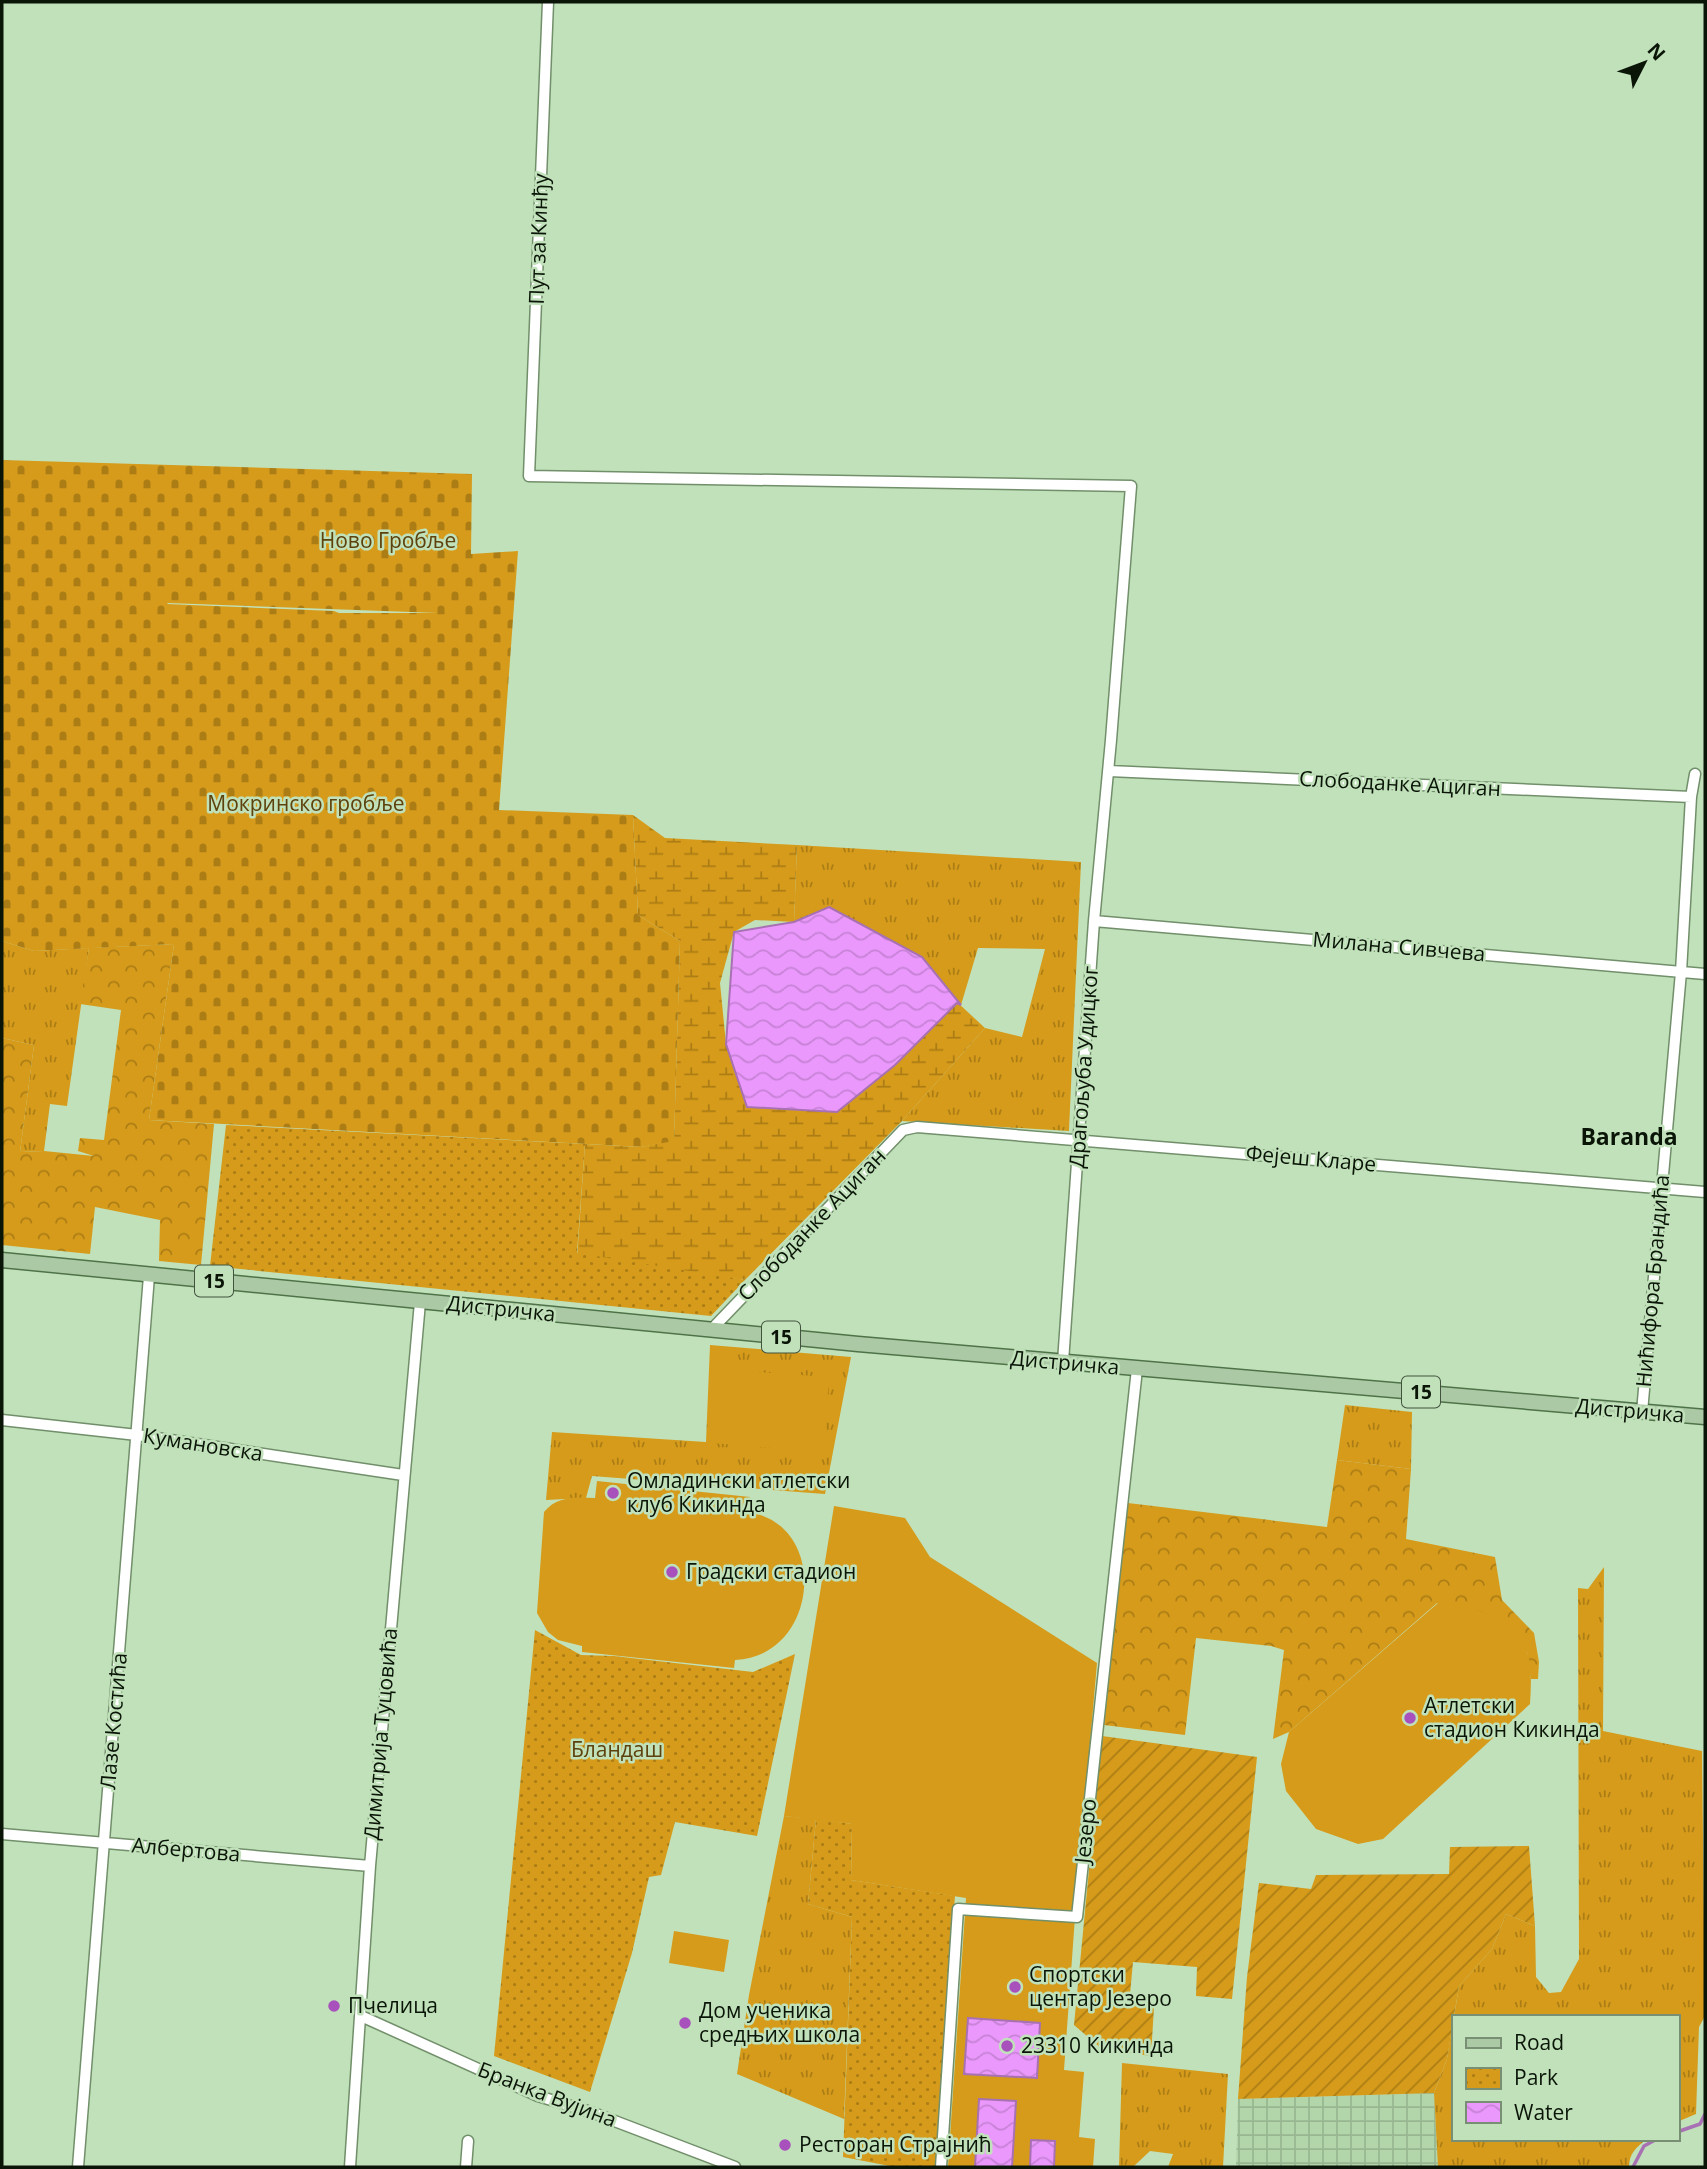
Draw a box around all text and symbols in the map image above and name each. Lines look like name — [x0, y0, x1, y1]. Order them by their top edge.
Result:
north arrow — [1609, 28, 1679, 98]
text: N — [1642, 37, 1671, 66]
street label: Пут за Кинђу — [522, 172, 554, 305]
park label: Ново Гробље — [320, 526, 456, 554]
street label: Слободанке Ациган — [1298, 764, 1502, 802]
park label: Мокринско гробље — [207, 789, 405, 817]
street label: Милана Сивчева — [1312, 925, 1487, 968]
street label: Драгољуба Удицког — [1062, 965, 1104, 1169]
district label: Baranda — [1580, 1120, 1678, 1152]
street label: Фејеш Кларе — [1245, 1138, 1378, 1178]
street label: Слободанке Ациган — [731, 1142, 891, 1307]
street label: Нићифора Брандића — [1629, 1173, 1675, 1388]
road number: 15 — [195, 1266, 233, 1296]
street label: Дистричка — [445, 1288, 557, 1328]
road number: 15 — [762, 1322, 800, 1352]
street label: Дистричка — [1010, 1343, 1121, 1381]
road number: 15 — [1402, 1376, 1440, 1408]
street label: Дистричка — [1575, 1391, 1686, 1429]
street label: Кумановска — [141, 1421, 265, 1467]
place label: Омладински атлетски клуб Кикинда — [627, 1466, 850, 1518]
marker: Омладински атлетски клуб Кикинда — [605, 1485, 621, 1501]
place label: Градски стадион — [686, 1557, 856, 1585]
marker: Градски стадион — [664, 1564, 680, 1580]
street label: Димитрија Туцовића — [357, 1627, 403, 1841]
street label: Лазе Костића — [93, 1651, 133, 1790]
place label: Атлетски стадион Кикинда — [1424, 1691, 1600, 1743]
marker: Атлетски стадион Кикинда — [1402, 1710, 1418, 1726]
park label: Бландаш — [571, 1735, 663, 1763]
street label: Језеро — [1067, 1797, 1102, 1867]
street label: Албертова — [131, 1830, 241, 1868]
place label: Спортски центар Језеро — [1029, 1960, 1172, 2012]
marker: Спортски центар Језеро — [1007, 1979, 1023, 1995]
place label: Пчелица — [348, 1991, 438, 2019]
place label: Дом ученика средњих школа — [699, 1996, 860, 2048]
marker: Пчелица — [326, 1998, 342, 2014]
marker: Дом ученика средњих школа — [677, 2015, 693, 2031]
legend — [1452, 2015, 1679, 2141]
text: Road — [1514, 2028, 1564, 2056]
place label: 23310 Кикинда — [1021, 2031, 1174, 2059]
marker: 23310 Кикинда — [999, 2038, 1015, 2054]
street label: Бранка Вујина — [474, 2055, 621, 2133]
text: Park — [1514, 2063, 1558, 2091]
text: Water — [1514, 2098, 1573, 2126]
place label: Ресторан Страјнић — [799, 2130, 992, 2158]
marker: Ресторан Страјнић — [777, 2137, 793, 2153]

